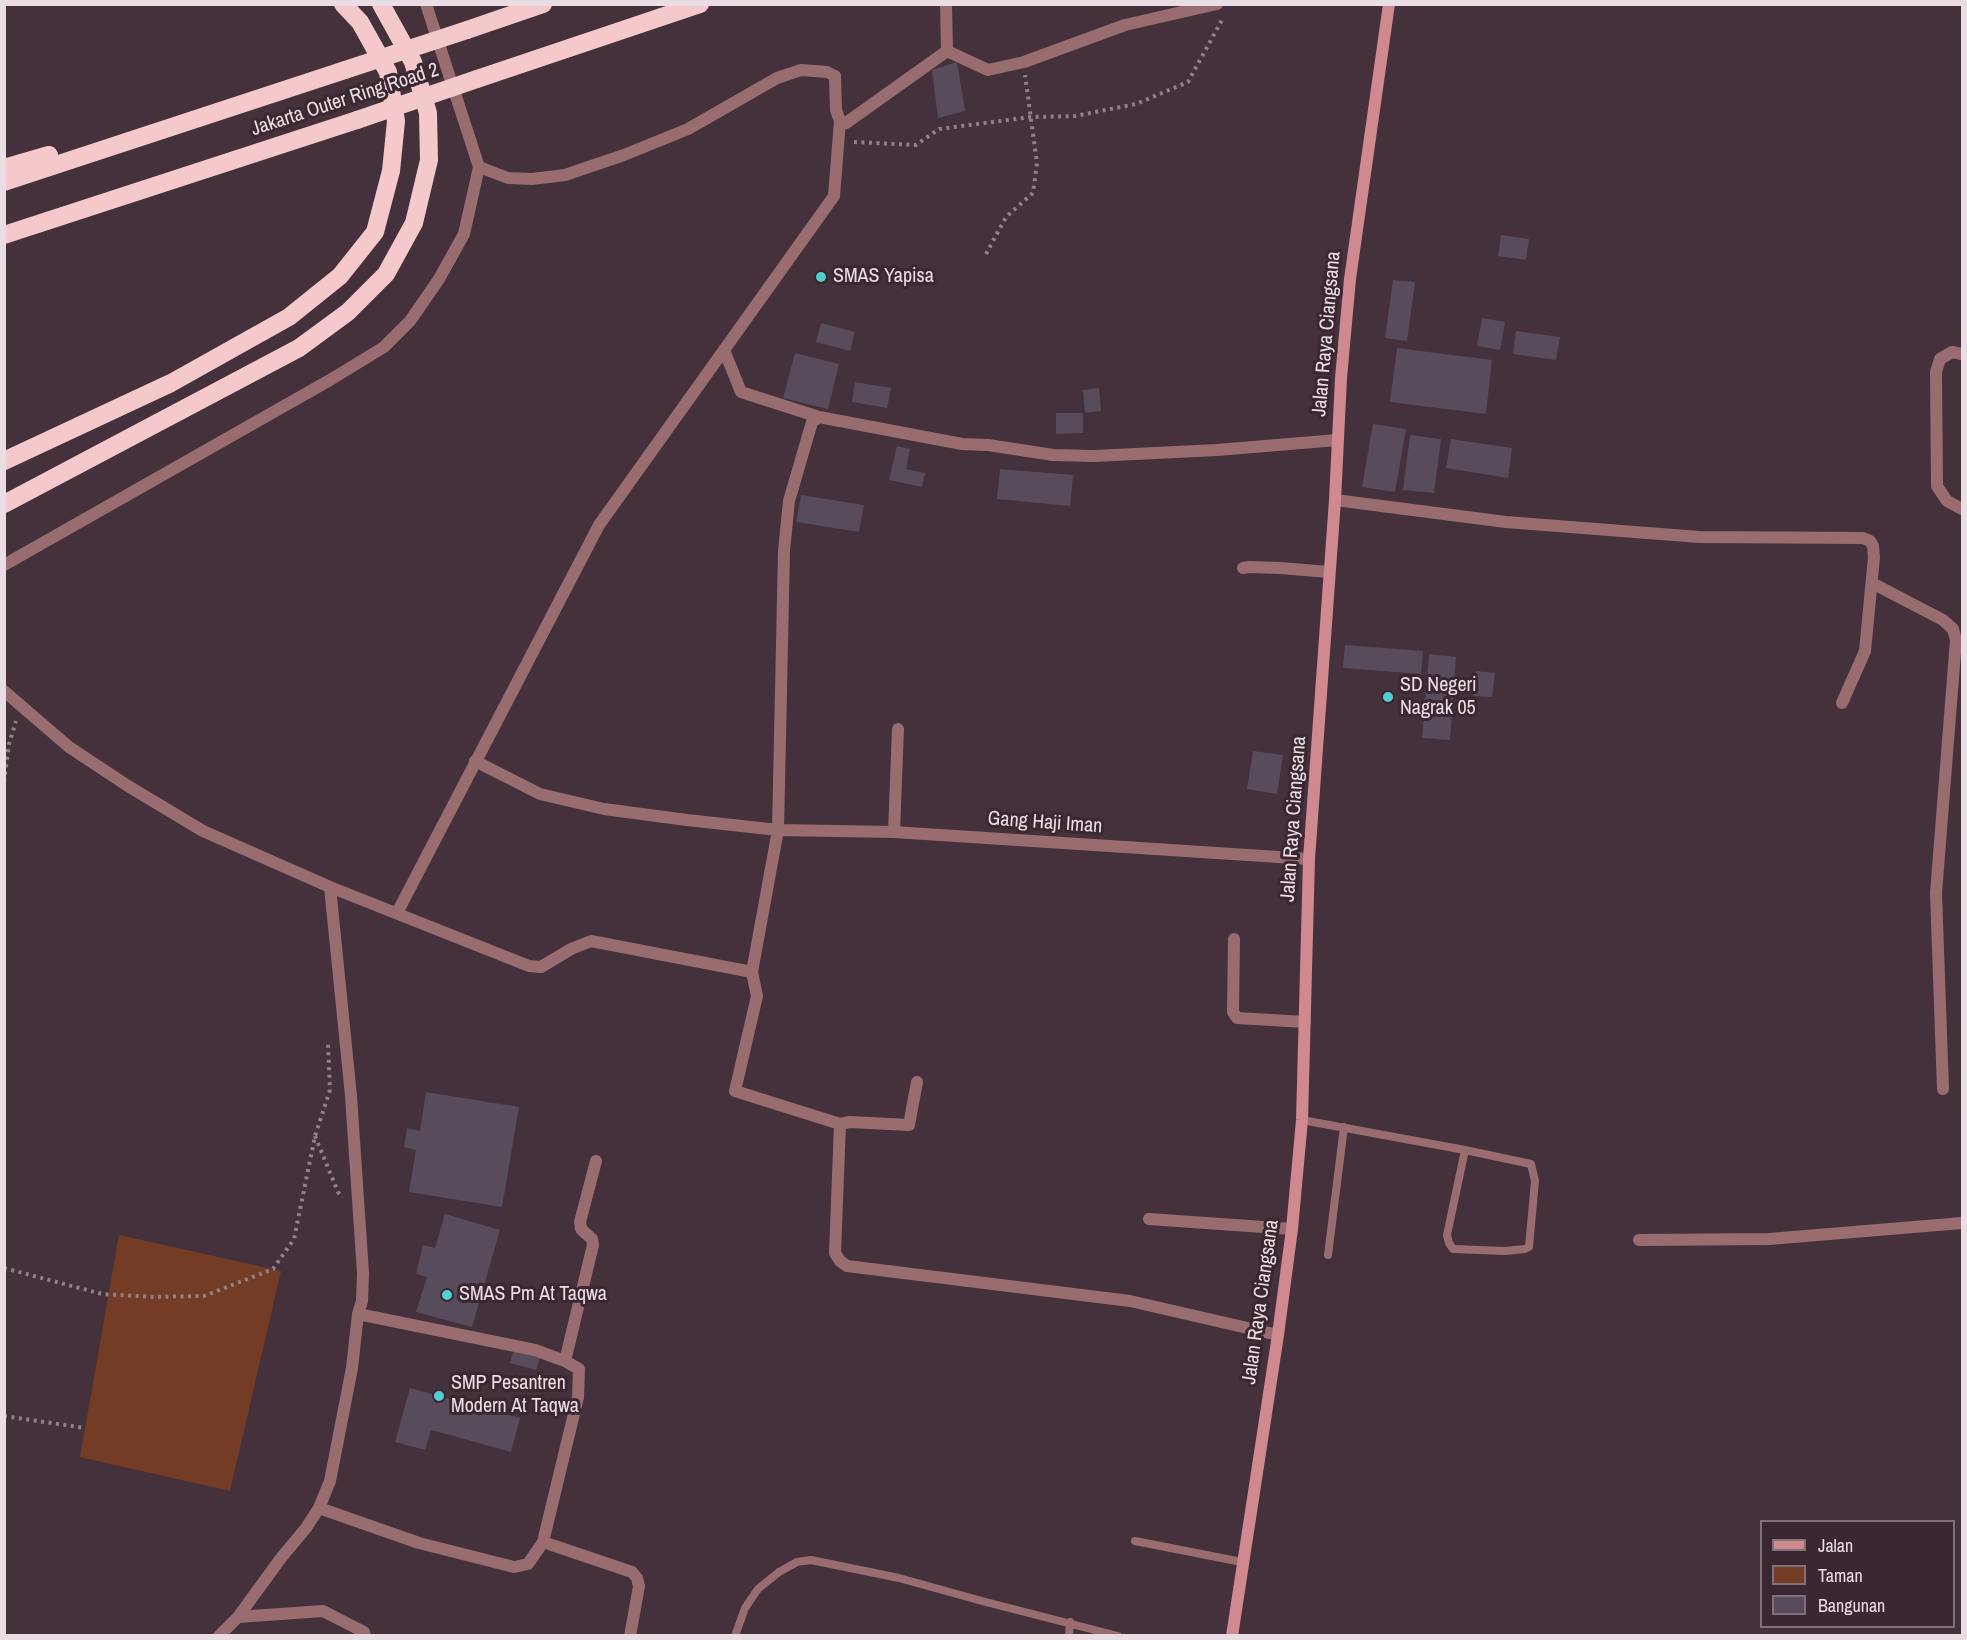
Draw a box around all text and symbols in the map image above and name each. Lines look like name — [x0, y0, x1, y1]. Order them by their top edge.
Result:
street label: Jakarta Outer Ring Road 2 — [248, 58, 442, 142]
street label: Jalan Raya Ciangsana — [1308, 250, 1346, 418]
place label: SMAS Yapisa — [833, 265, 934, 289]
marker: SMAS Yapisa — [814, 270, 828, 284]
place label: SD Negeri Nagrak 05 — [1400, 674, 1477, 721]
marker: SD Negeri Nagrak 05 — [1381, 690, 1395, 704]
street label: Jalan Raya Ciangsana — [1276, 735, 1312, 903]
street label: Gang Haji Iman — [987, 807, 1103, 839]
street label: Jalan Raya Ciangsana — [1238, 1218, 1284, 1386]
place label: SMAS Pm At Taqwa — [459, 1283, 607, 1307]
marker: SMAS Pm At Taqwa — [440, 1288, 454, 1302]
place label: SMP Pesantren Modern At Taqwa — [451, 1372, 579, 1419]
marker: SMP Pesantren Modern At Taqwa — [432, 1389, 446, 1403]
legend — [1760, 1520, 1955, 1628]
text: Jalan — [1818, 1533, 1853, 1558]
text: Taman — [1818, 1563, 1863, 1588]
text: Bangunan — [1818, 1593, 1885, 1618]

